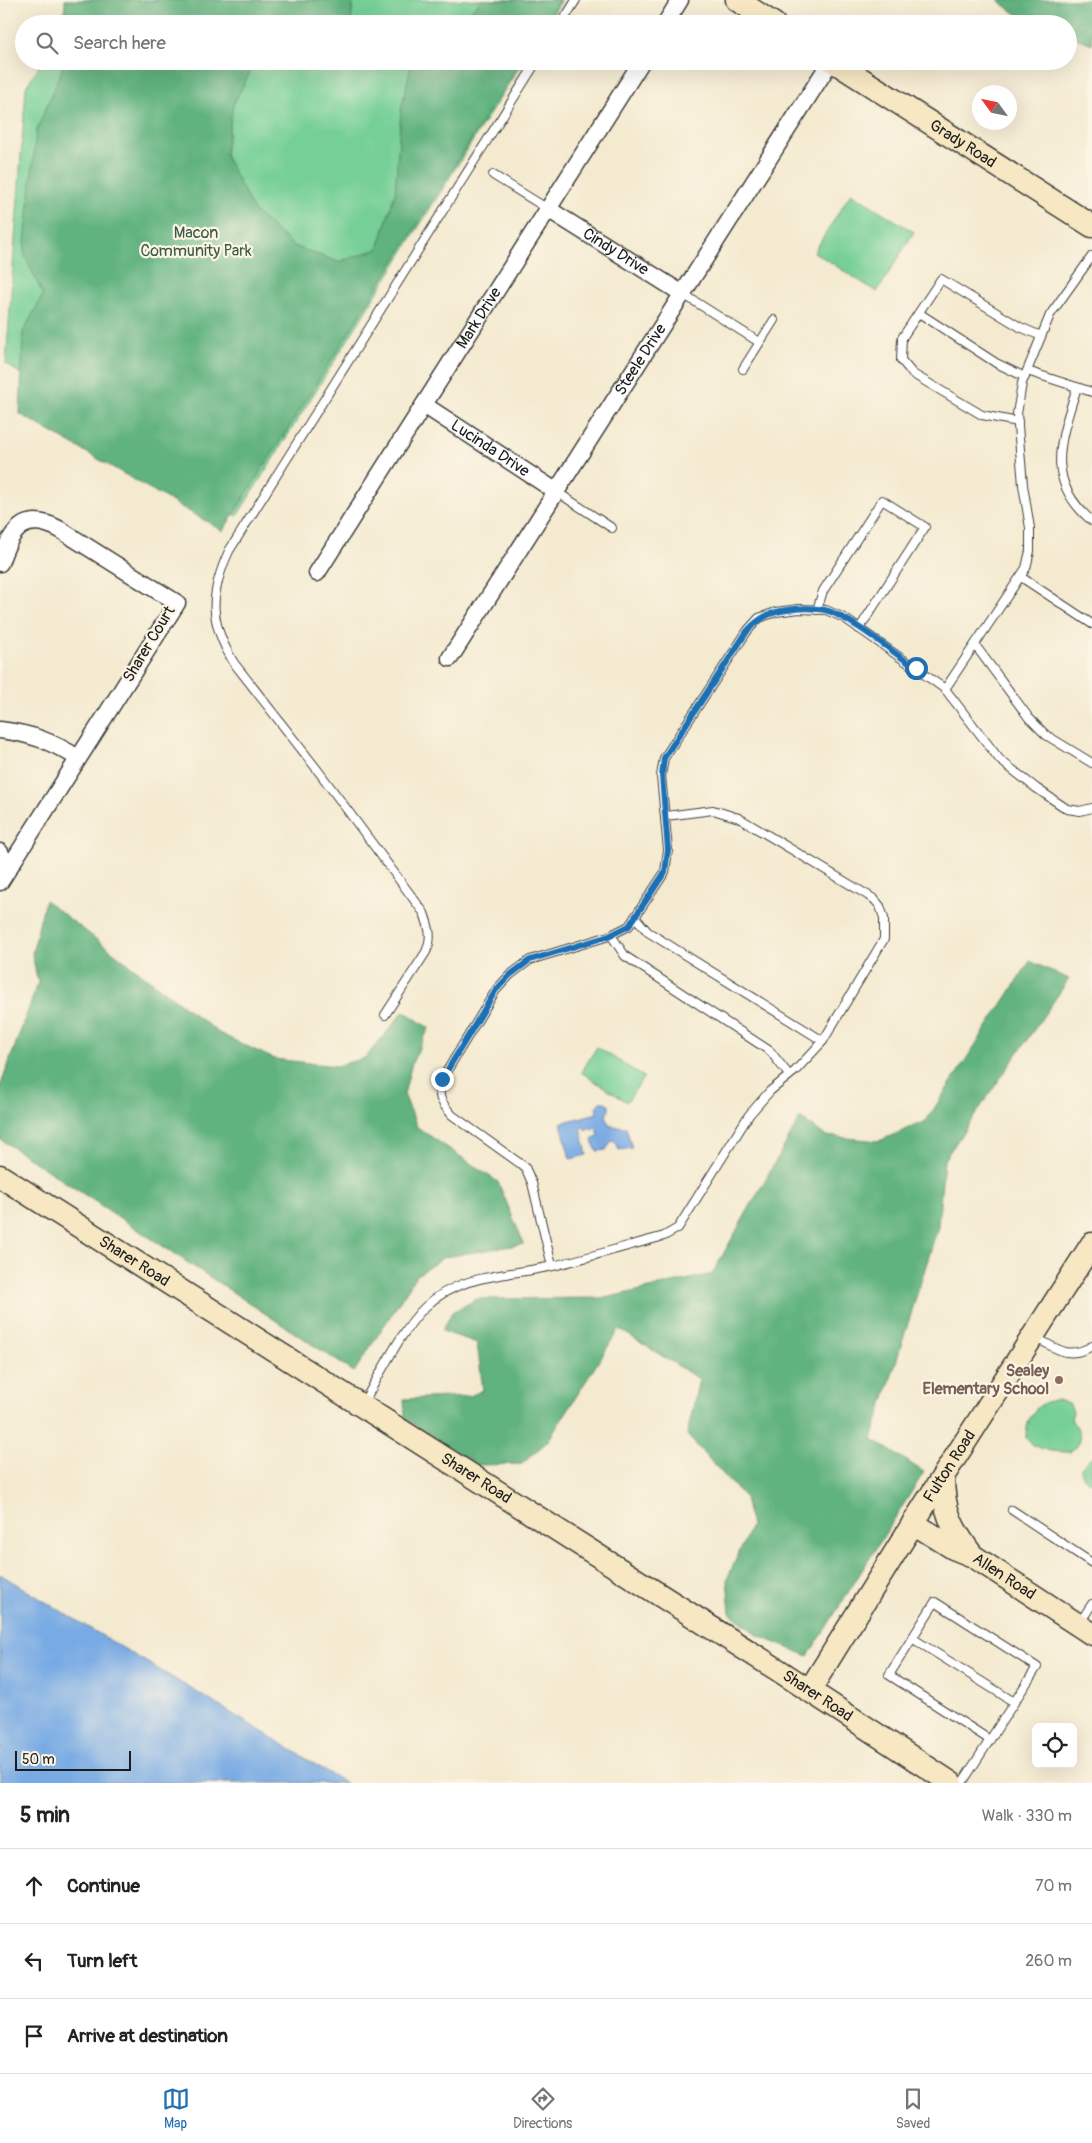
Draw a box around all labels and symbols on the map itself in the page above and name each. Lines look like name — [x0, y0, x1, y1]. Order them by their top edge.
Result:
north arrow — [972, 85, 1017, 130]
street label: Grady Road — [926, 115, 1000, 172]
park label: Macon Community Park — [140, 223, 252, 261]
street label: Cindy Drive — [579, 223, 652, 280]
street label: Mark Drive — [452, 283, 506, 353]
street label: Steele Drive — [610, 320, 671, 399]
street label: Lucinda Drive — [447, 415, 533, 481]
street label: Sharer Court — [118, 602, 180, 686]
route start — [905, 657, 928, 680]
route end — [431, 1068, 454, 1091]
street label: Sharer Road — [95, 1231, 173, 1291]
place label: Sealey Elementary School — [923, 1361, 1049, 1399]
marker: Sealey Elementary School — [1053, 1374, 1065, 1386]
street label: Fulton Road — [919, 1426, 980, 1506]
street label: Sharer Road — [437, 1448, 515, 1508]
street label: Allen Road — [969, 1549, 1039, 1604]
street label: Sharer Road — [779, 1666, 857, 1726]
scale bar — [15, 1748, 131, 1771]

